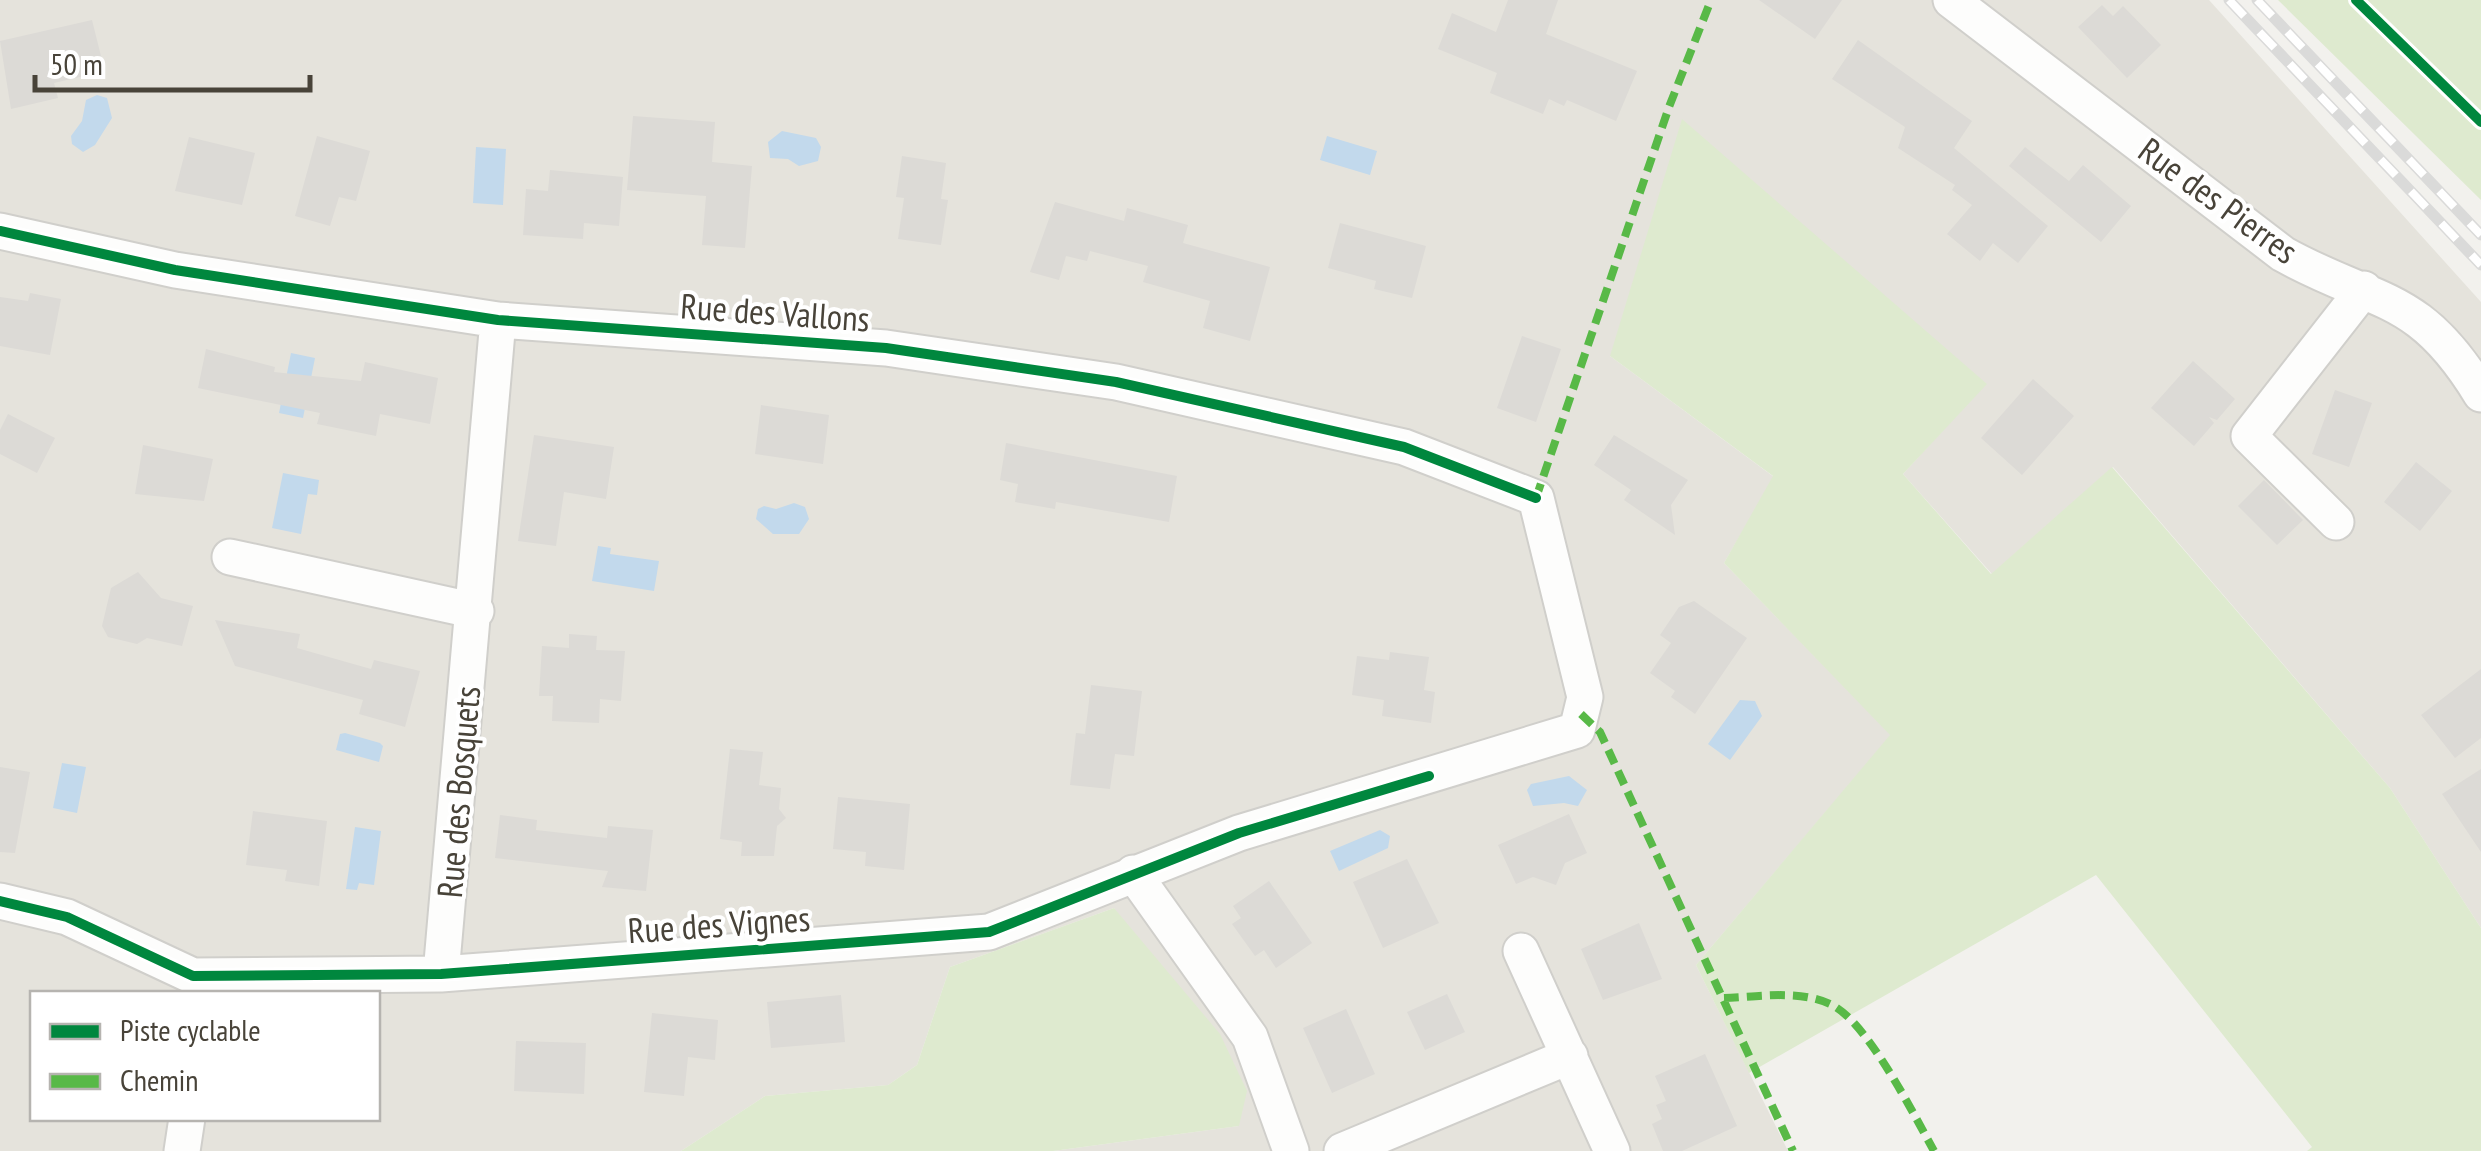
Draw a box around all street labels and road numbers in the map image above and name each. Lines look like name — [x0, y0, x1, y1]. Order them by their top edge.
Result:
street label: Rue des Pierres — [2130, 127, 2307, 273]
street label: Rue des Vallons — [679, 282, 871, 342]
street label: Rue des Bosquets — [426, 684, 490, 900]
street label: Rue des Vignes — [626, 895, 812, 953]

